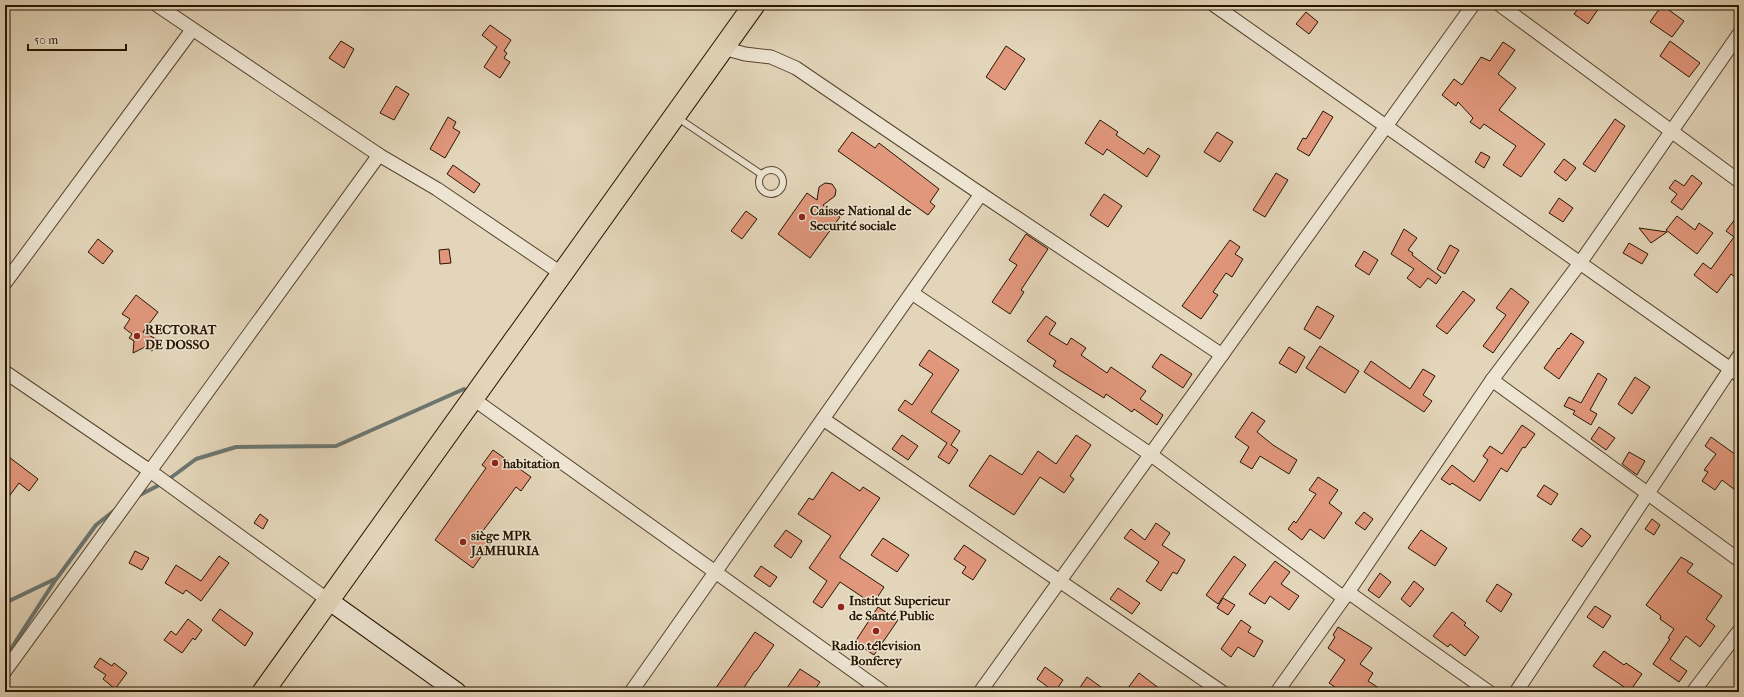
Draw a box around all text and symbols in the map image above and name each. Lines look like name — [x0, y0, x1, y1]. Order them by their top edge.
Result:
scale bar — [28, 26, 126, 52]
text: 50 m — [34, 33, 58, 47]
place label: Caisse National de Securité sociale — [810, 203, 912, 233]
marker: Caisse National de Securité sociale — [797, 212, 807, 222]
place label: RECTORAT DE DOSSO — [145, 322, 218, 352]
marker: RECTORAT DE DOSSO — [132, 331, 142, 341]
place label: habitation — [502, 456, 560, 471]
marker: habitation — [490, 458, 500, 468]
place label: siège MPR JAMHURIA — [469, 528, 540, 559]
marker: siège MPR JAMHURIA — [458, 537, 468, 547]
place label: Institut Superieur de Santé Public — [849, 593, 951, 623]
marker: Institut Superieur de Santé Public — [836, 602, 846, 612]
marker: Radio télevision Bonferey — [871, 626, 881, 636]
place label: Radio télevision Bonferey — [831, 638, 921, 669]

